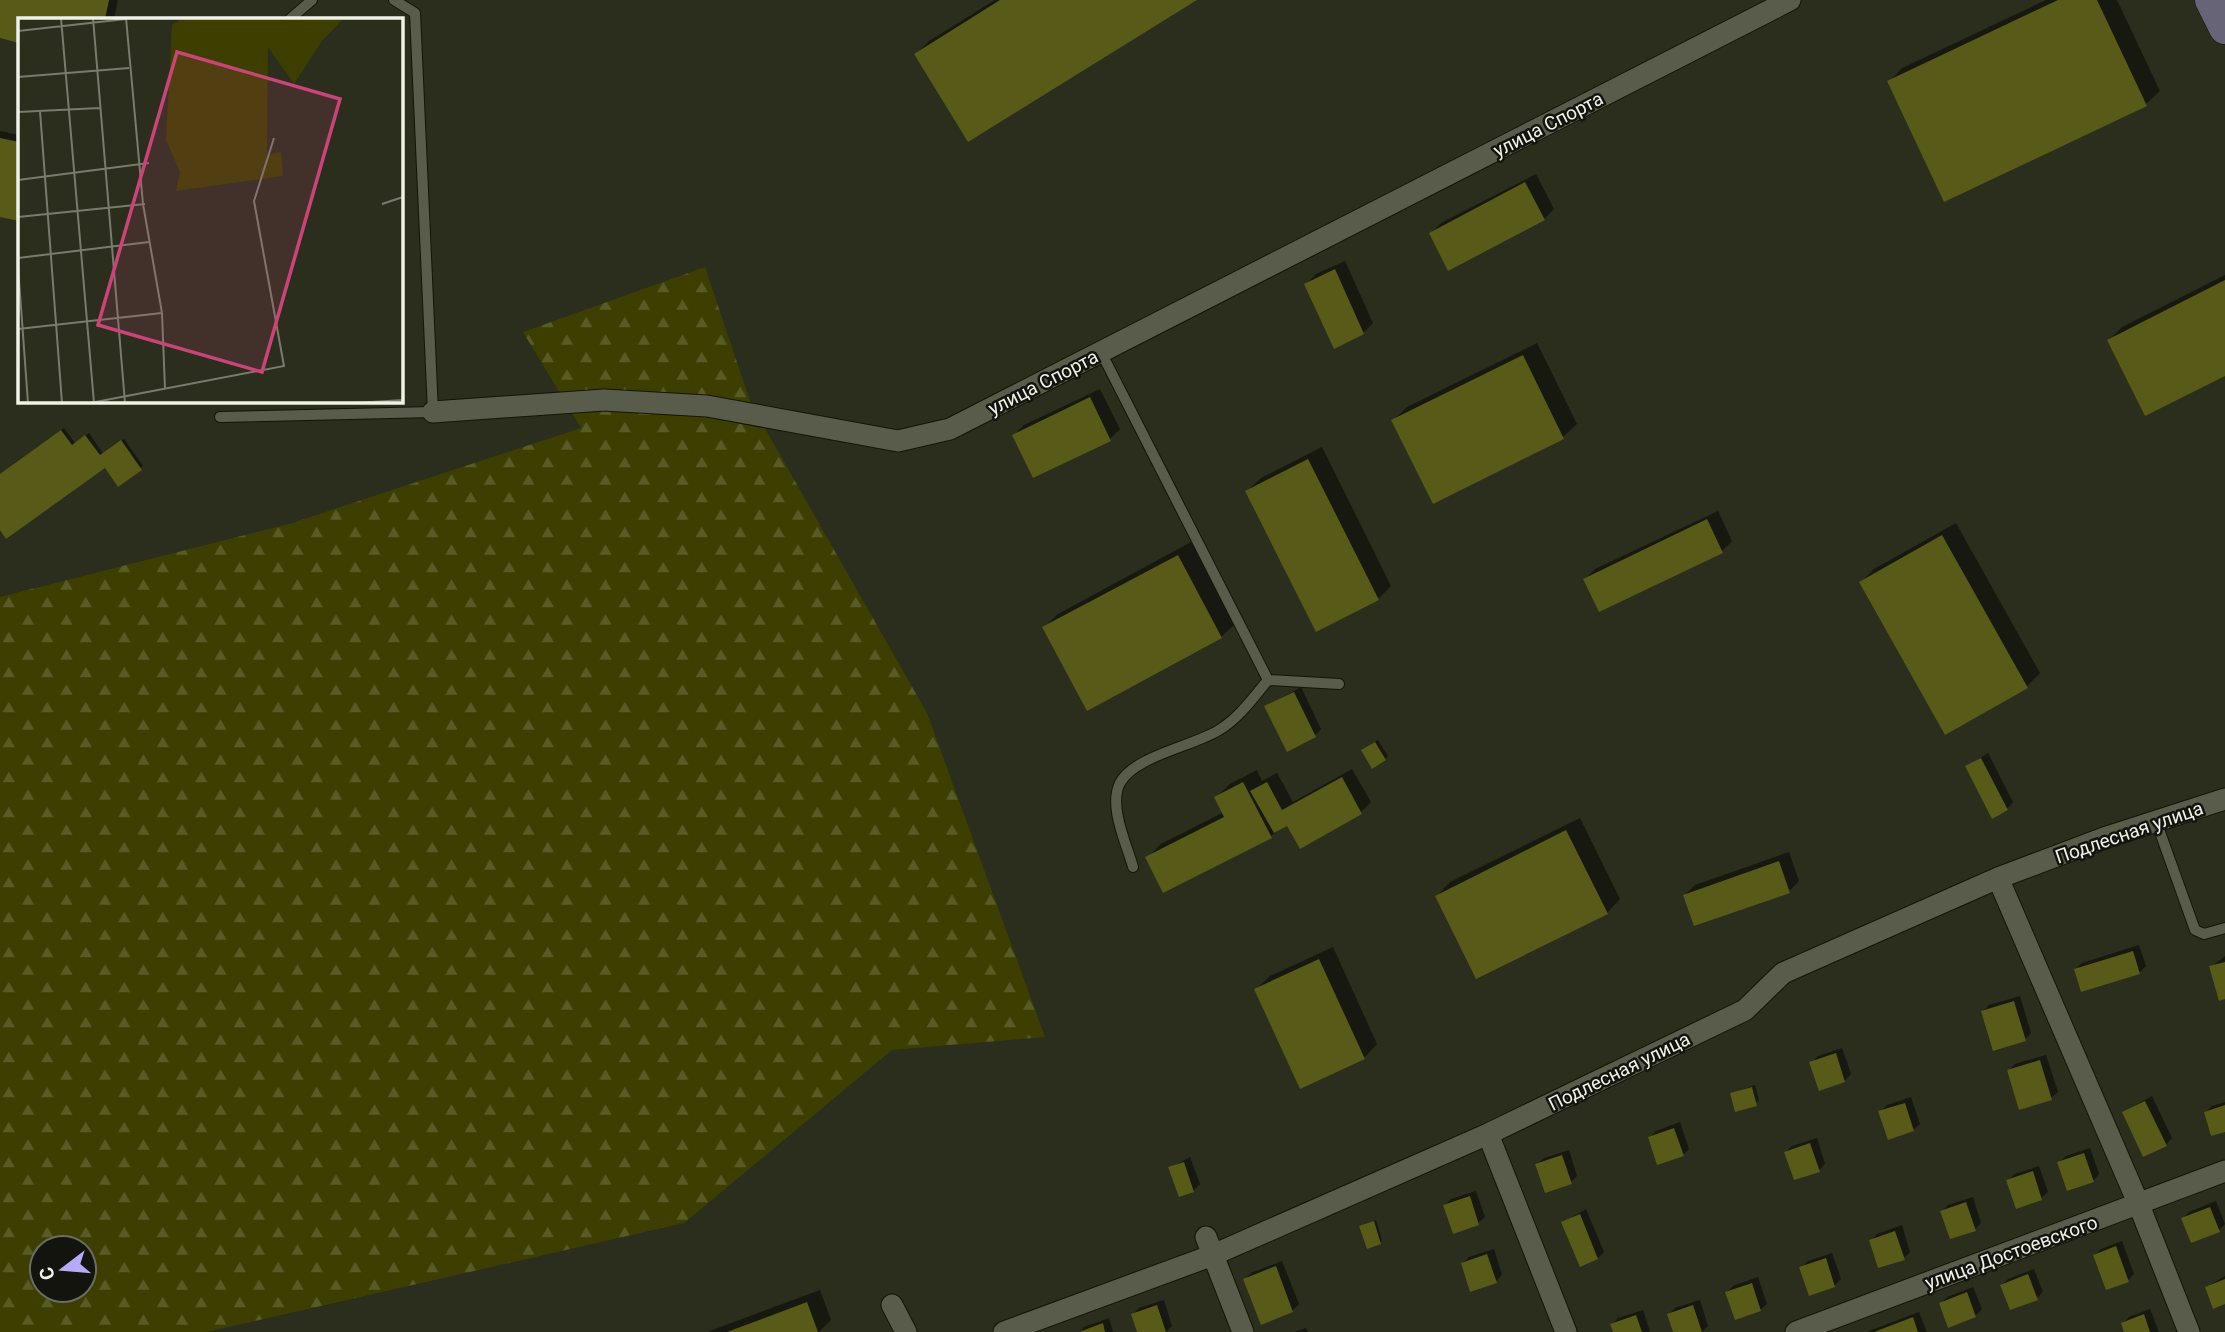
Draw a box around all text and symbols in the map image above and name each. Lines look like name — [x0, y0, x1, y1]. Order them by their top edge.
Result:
inset map — [18, 18, 402, 402]
street label: улица Спорта — [1489, 87, 1607, 162]
street label: улица Спорта — [984, 345, 1102, 420]
street label: Подлесная улица — [2052, 796, 2206, 869]
street label: Подлесная улица — [1545, 1027, 1694, 1116]
street label: улица Достоевского — [1922, 1211, 2101, 1294]
north arrow — [28, 1234, 98, 1304]
text: С — [34, 1264, 60, 1283]

